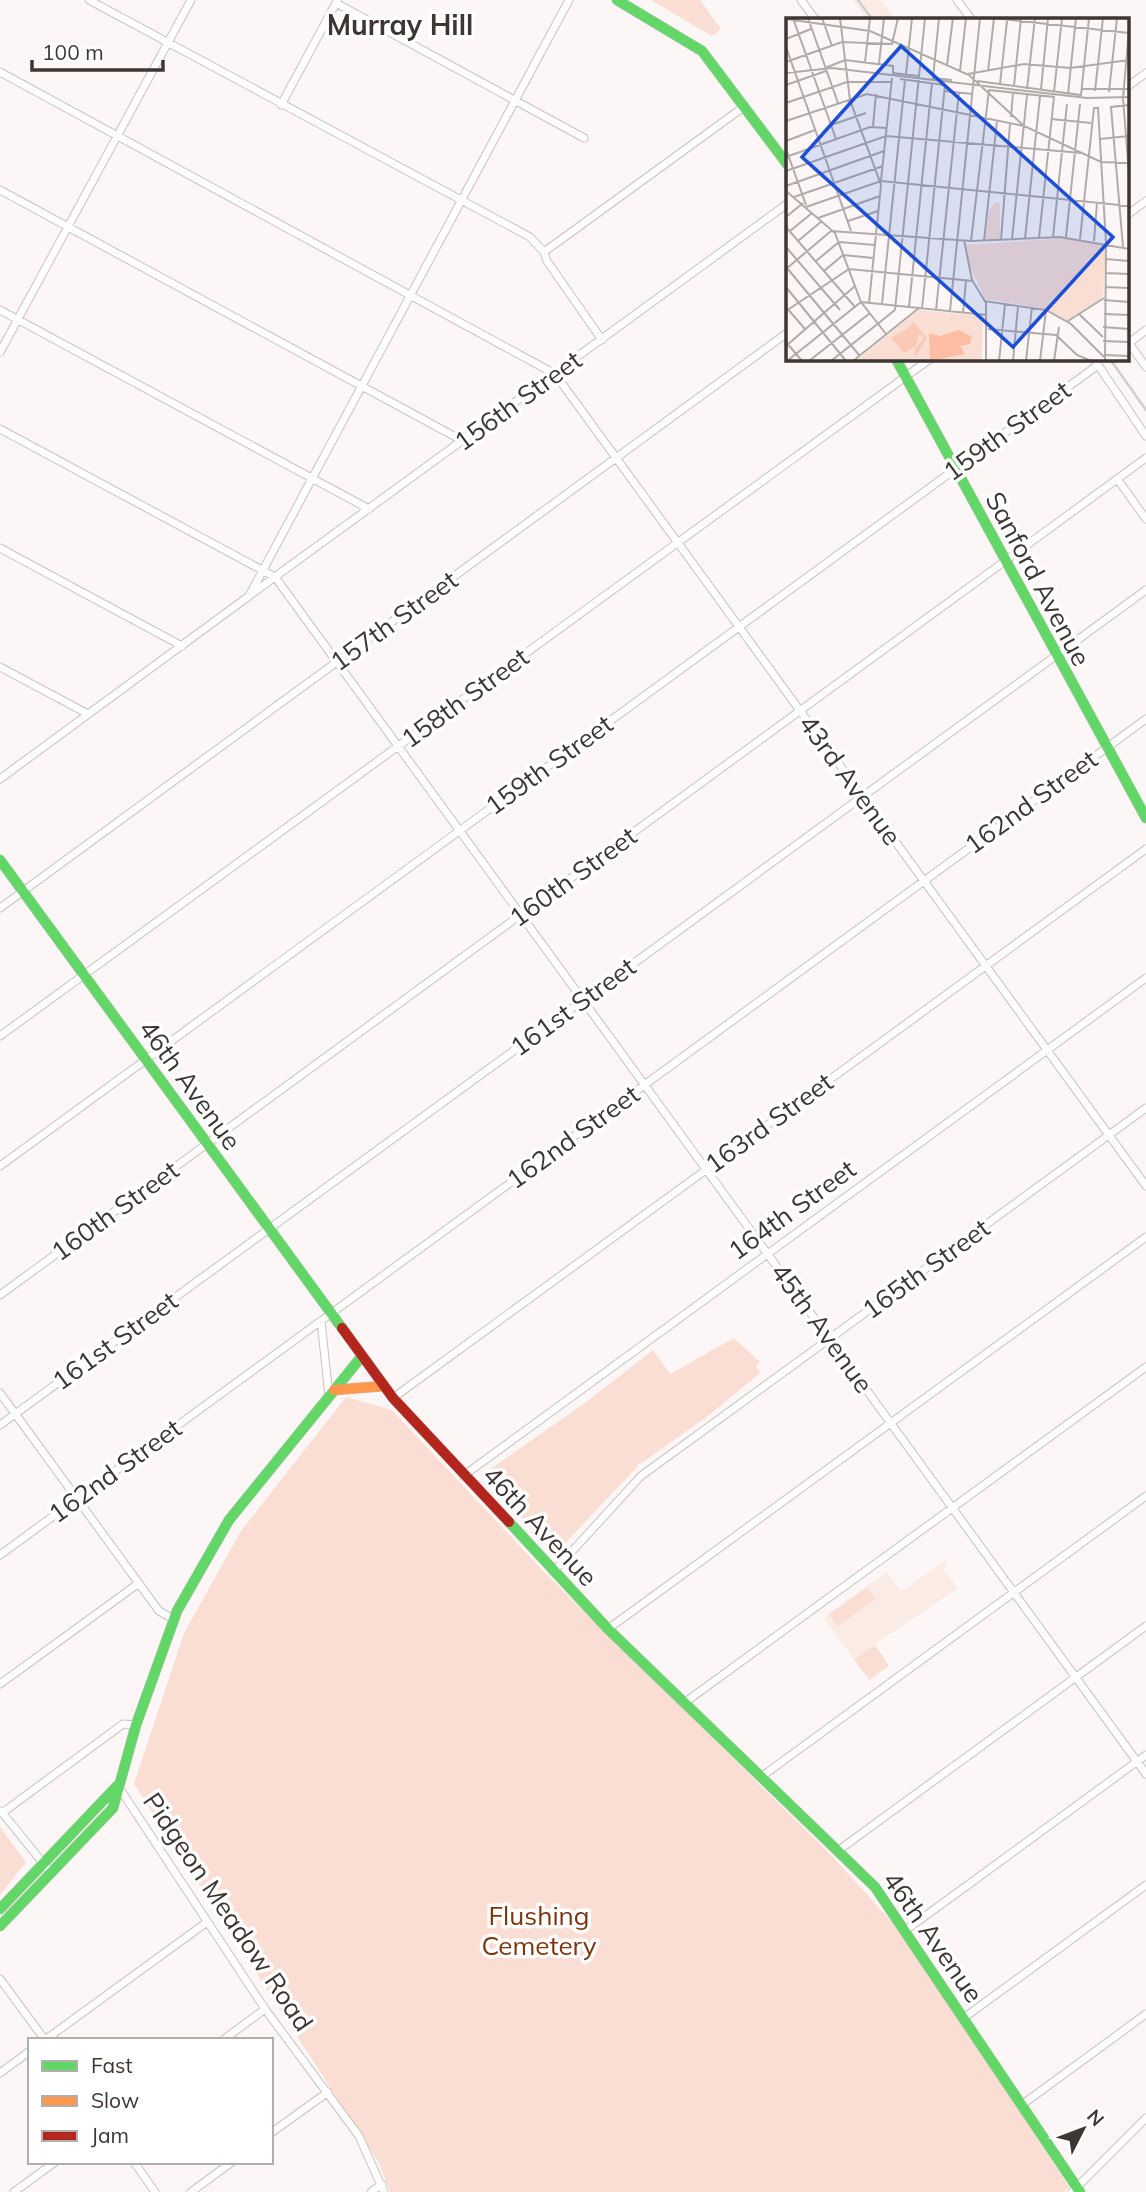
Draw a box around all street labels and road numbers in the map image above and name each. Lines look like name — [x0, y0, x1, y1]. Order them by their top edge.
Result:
street label: 156th Street — [447, 343, 588, 458]
street label: 159th Street — [936, 373, 1077, 488]
street label: Sanford Avenue — [979, 486, 1098, 672]
street label: 157th Street — [323, 563, 464, 678]
street label: 158th Street — [394, 640, 535, 755]
street label: 159th Street — [478, 707, 619, 822]
street label: 43rd Avenue — [792, 708, 909, 851]
street label: 162nd Street — [958, 742, 1104, 861]
street label: 160th Street — [502, 819, 643, 934]
street label: 161st Street — [503, 950, 642, 1063]
street label: 46th Avenue — [132, 1013, 249, 1156]
street label: 163rd Street — [698, 1065, 839, 1180]
street label: 162nd Street — [500, 1077, 646, 1196]
street label: 164th Street — [721, 1152, 862, 1267]
street label: 160th Street — [44, 1153, 185, 1268]
street label: 165th Street — [855, 1211, 996, 1326]
street label: 45th Avenue — [764, 1256, 881, 1399]
street label: 161st Street — [45, 1284, 184, 1397]
street label: 162nd Street — [42, 1411, 188, 1530]
street label: 46th Avenue — [476, 1458, 605, 1593]
street label: Pidgeon Meadow Road — [136, 1786, 321, 2037]
street label: 46th Avenue — [876, 1865, 991, 2009]

